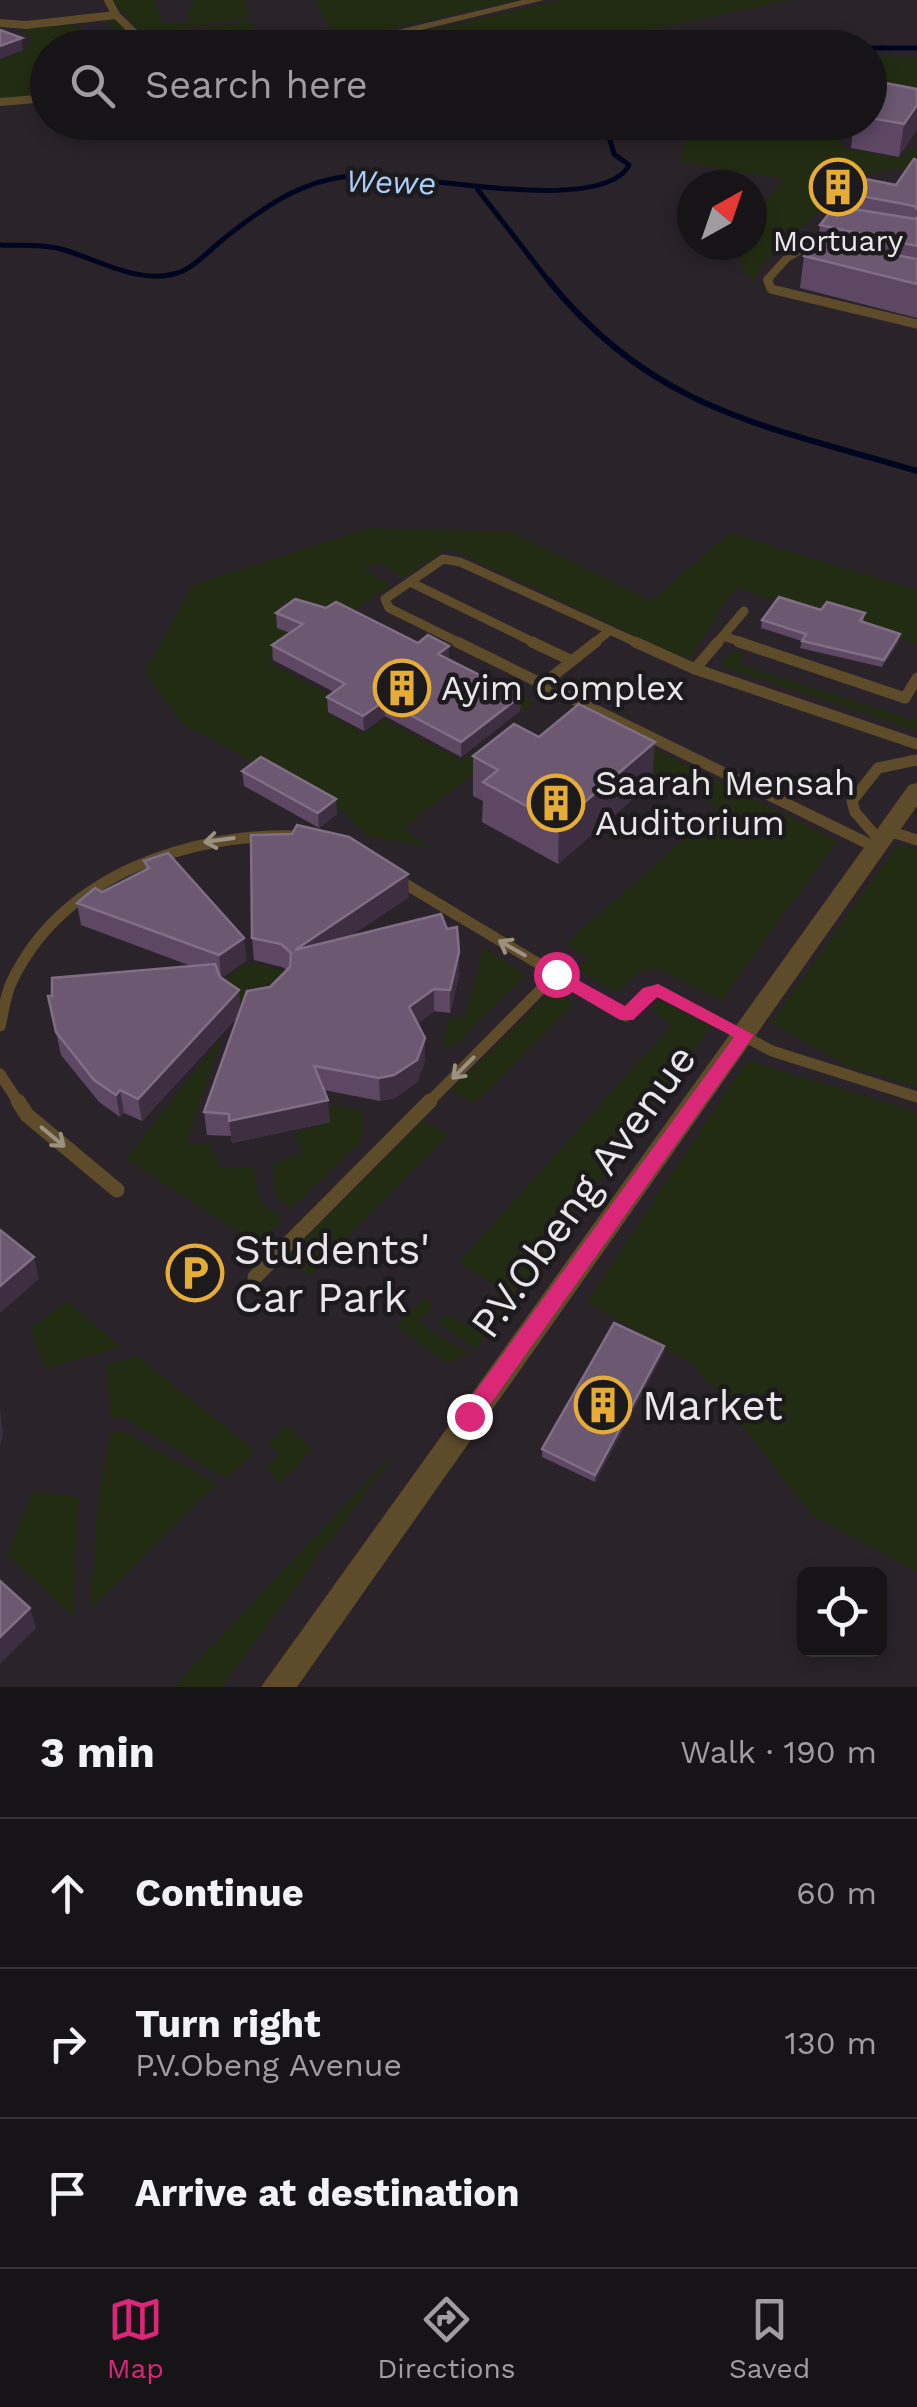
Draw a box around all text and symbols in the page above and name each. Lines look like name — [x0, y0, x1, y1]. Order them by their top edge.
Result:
search box — [30, 30, 887, 140]
icon: search — [65, 58, 120, 113]
text: Search here — [145, 63, 368, 107]
building icon: Mortuary — [808, 157, 868, 217]
water label: Wewe — [345, 161, 437, 203]
north arrow — [677, 170, 767, 260]
place label: Mortuary — [773, 223, 904, 258]
building icon: Ayim Complex — [372, 658, 432, 718]
place label: Ayim Complex — [441, 667, 684, 709]
place label: Saarah Mensah Auditorium — [595, 762, 855, 844]
building icon: Saarah Mensah Auditorium — [526, 773, 586, 833]
one-way arrow — [203, 832, 235, 850]
one-way arrow — [498, 938, 527, 958]
route start — [534, 952, 580, 998]
street label: P.V.Obeng Avenue — [460, 1035, 706, 1347]
one-way arrow — [451, 1056, 475, 1080]
one-way arrow — [40, 1126, 66, 1148]
place label: Students' Car Park — [234, 1225, 430, 1322]
parking icon: Students' Car Park — [165, 1243, 225, 1303]
building icon: Market — [573, 1375, 633, 1435]
place label: Market — [642, 1381, 783, 1430]
route end — [447, 1394, 493, 1440]
map controls — [797, 1567, 887, 1657]
button: locate — [797, 1567, 887, 1657]
text: 3 min — [40, 1728, 155, 1777]
text: Walk · 190 m — [680, 1733, 877, 1771]
icon: ahead — [40, 1866, 95, 1921]
text: Continue — [135, 1871, 304, 1915]
text: 60 m — [796, 1874, 877, 1912]
text: Turn right — [135, 2002, 321, 2046]
icon: right — [40, 2016, 95, 2071]
text: 130 m — [785, 2024, 877, 2062]
text: P.V.Obeng Avenue — [135, 2046, 402, 2084]
icon: arrive — [40, 2166, 95, 2221]
text: Arrive at destination — [135, 2171, 520, 2215]
tab: Map — [107, 2292, 164, 2385]
tab: Directions — [377, 2292, 516, 2385]
tab: Saved — [729, 2292, 810, 2385]

